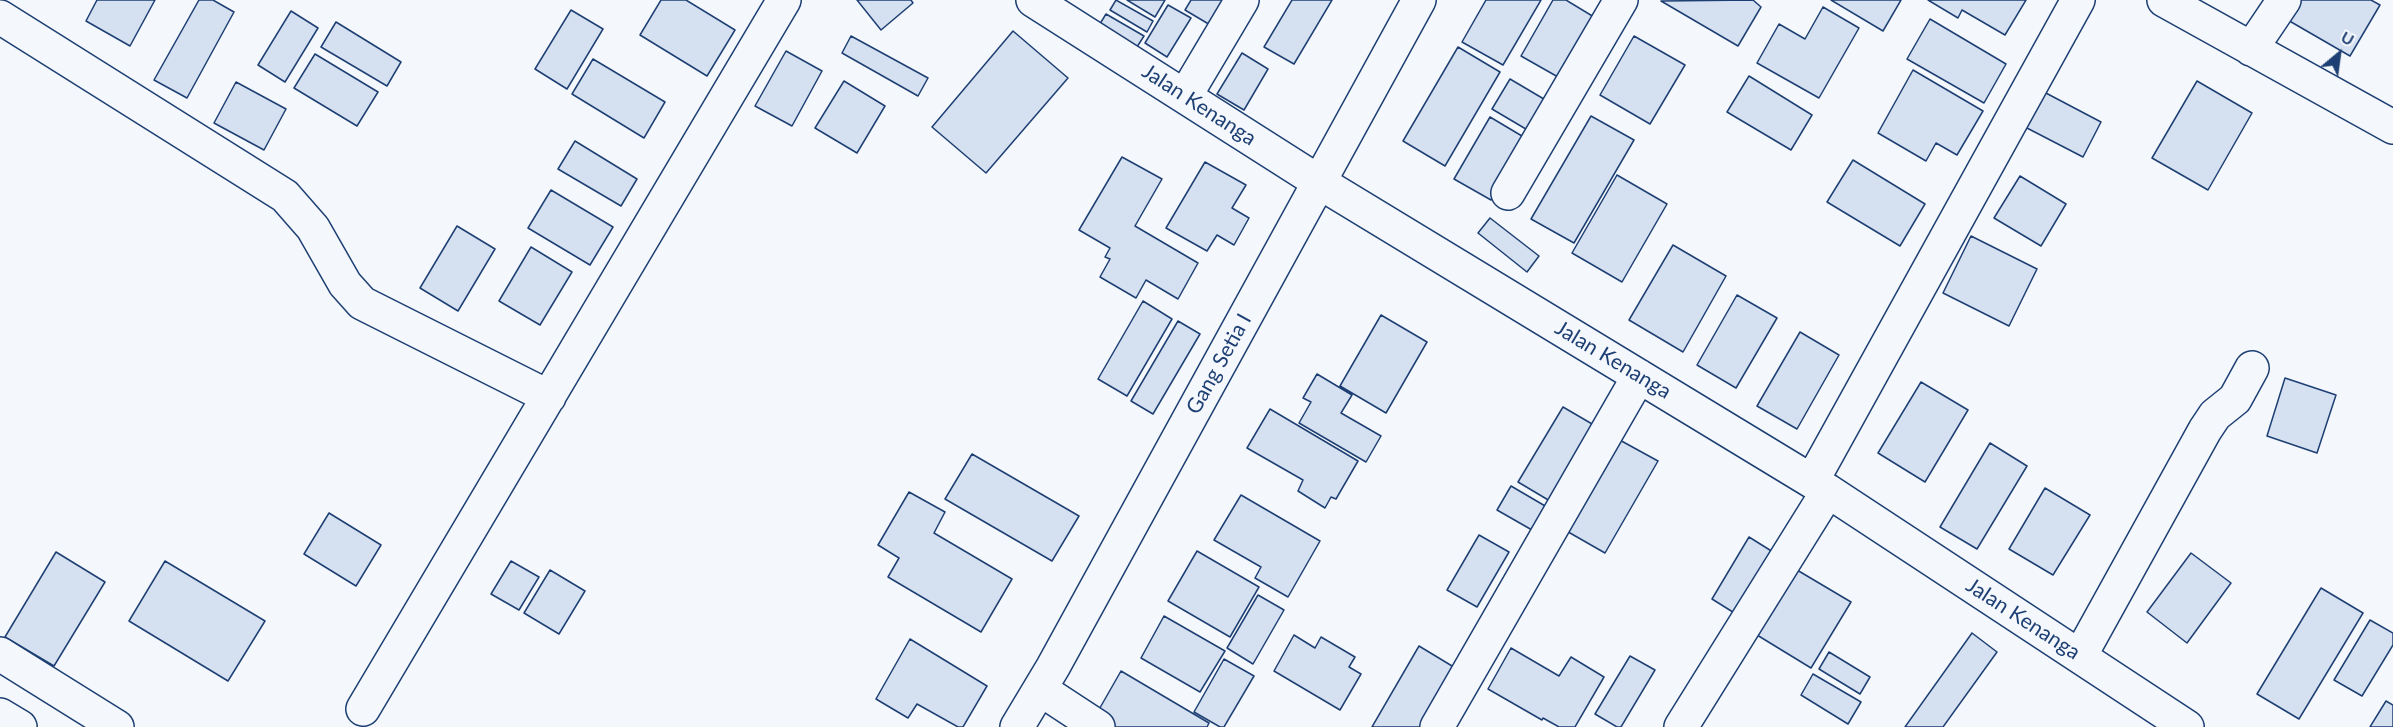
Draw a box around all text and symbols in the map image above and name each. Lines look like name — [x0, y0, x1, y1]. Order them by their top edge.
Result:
north arrow — [2309, 24, 2369, 84]
text: U — [2338, 27, 2358, 49]
street label: Jalan Kenanga — [1137, 59, 1261, 151]
street label: Gang Setia I — [1181, 309, 1257, 419]
street label: Jalan Kenanga — [1550, 316, 1676, 404]
street label: Jalan Kenanga — [1961, 573, 2085, 665]

